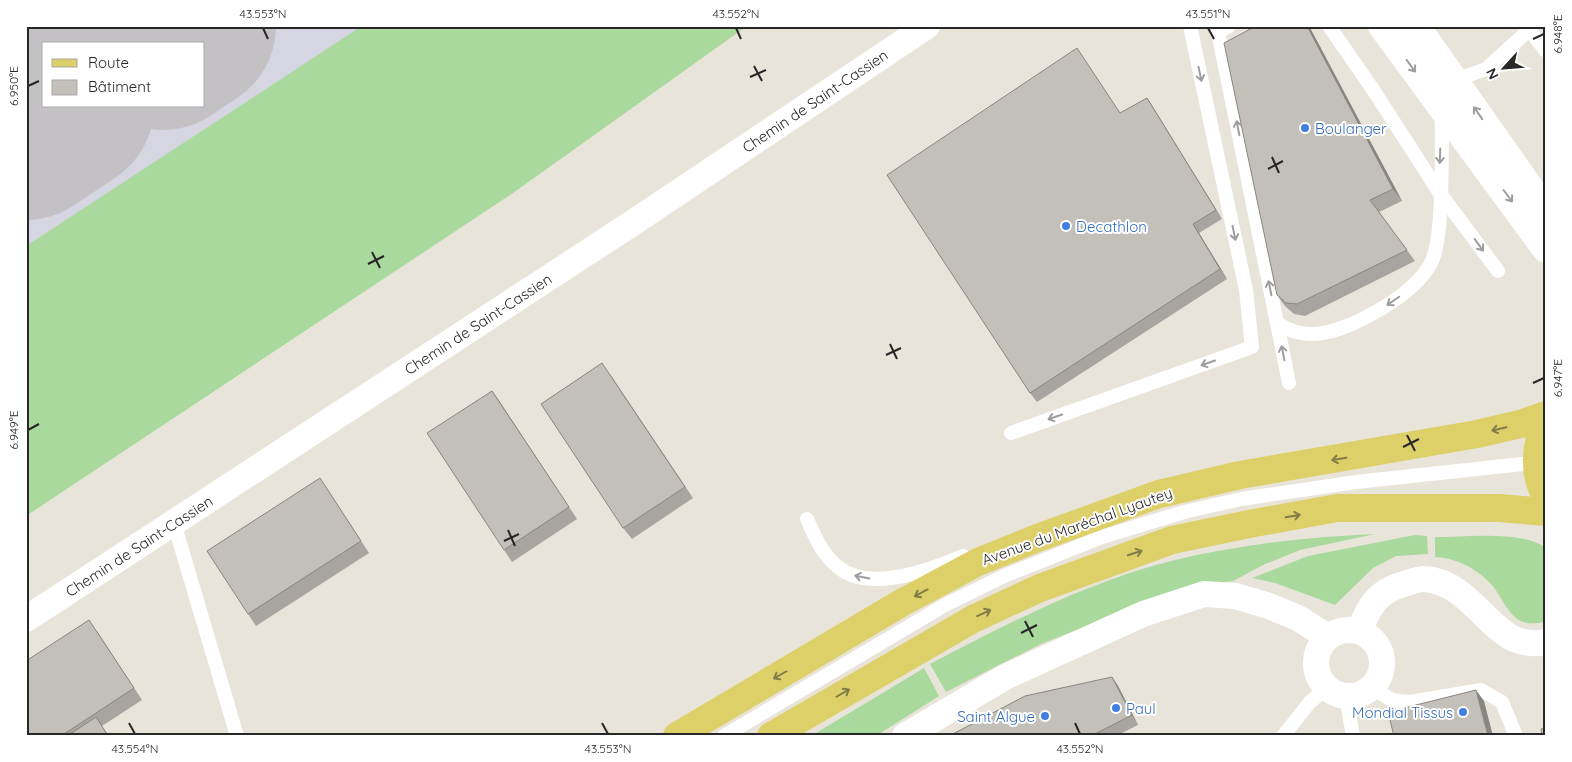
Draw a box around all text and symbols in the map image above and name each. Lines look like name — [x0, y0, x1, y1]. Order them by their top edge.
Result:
text: 43.553°N — [240, 6, 286, 21]
text: 43.552°N — [712, 6, 760, 21]
text: 43.551°N — [1185, 6, 1231, 21]
text: 6.948°E — [1550, 14, 1565, 53]
legend — [42, 42, 205, 108]
north arrow — [1480, 42, 1530, 92]
street label: Chemin de Saint-Cassien — [738, 45, 892, 157]
text: Route — [88, 53, 129, 72]
one-way arrow — [1406, 58, 1416, 72]
one-way arrow — [1196, 65, 1205, 81]
text: N — [1482, 65, 1503, 82]
text: 6.950°E — [6, 66, 21, 106]
text: Bâtiment — [88, 77, 151, 96]
one-way arrow — [1473, 106, 1483, 120]
place label: Boulanger — [1315, 119, 1387, 138]
one-way arrow — [1233, 121, 1242, 137]
marker: Boulanger — [1299, 122, 1311, 134]
one-way arrow — [1436, 148, 1445, 164]
one-way arrow — [1503, 189, 1513, 203]
place label: Decathlon — [1076, 217, 1147, 236]
marker: Decathlon — [1060, 220, 1072, 232]
one-way arrow — [1229, 224, 1239, 240]
one-way arrow — [1474, 238, 1484, 252]
street label: Chemin de Saint-Cassien — [401, 269, 555, 379]
one-way arrow — [1265, 280, 1274, 296]
one-way arrow — [1386, 296, 1400, 306]
one-way arrow — [1278, 345, 1287, 361]
one-way arrow — [1201, 359, 1217, 368]
text: 6.947°E — [1550, 359, 1565, 397]
text: 6.949°E — [6, 410, 21, 449]
one-way arrow — [1048, 413, 1063, 422]
one-way arrow — [1492, 425, 1508, 434]
one-way arrow — [1332, 454, 1348, 464]
street label: Avenue du Maréchal Lyautey — [979, 483, 1175, 569]
street label: Chemin de Saint-Cassien — [62, 491, 216, 601]
one-way arrow — [1285, 511, 1301, 521]
one-way arrow — [1127, 547, 1143, 557]
one-way arrow — [854, 572, 870, 581]
one-way arrow — [914, 588, 928, 598]
one-way arrow — [976, 608, 991, 618]
one-way arrow — [774, 670, 788, 680]
one-way arrow — [835, 688, 850, 698]
place label: Paul — [1126, 699, 1156, 718]
marker: Paul — [1110, 702, 1122, 714]
place label: Mondial Tissus — [1352, 703, 1453, 722]
marker: Mondial Tissus — [1457, 706, 1469, 718]
place label: Saint Algue — [957, 707, 1035, 726]
marker: Saint Algue — [1039, 710, 1051, 722]
text: 43.554°N — [112, 741, 158, 756]
text: 43.553°N — [585, 741, 631, 756]
text: 43.552°N — [1056, 741, 1104, 756]

